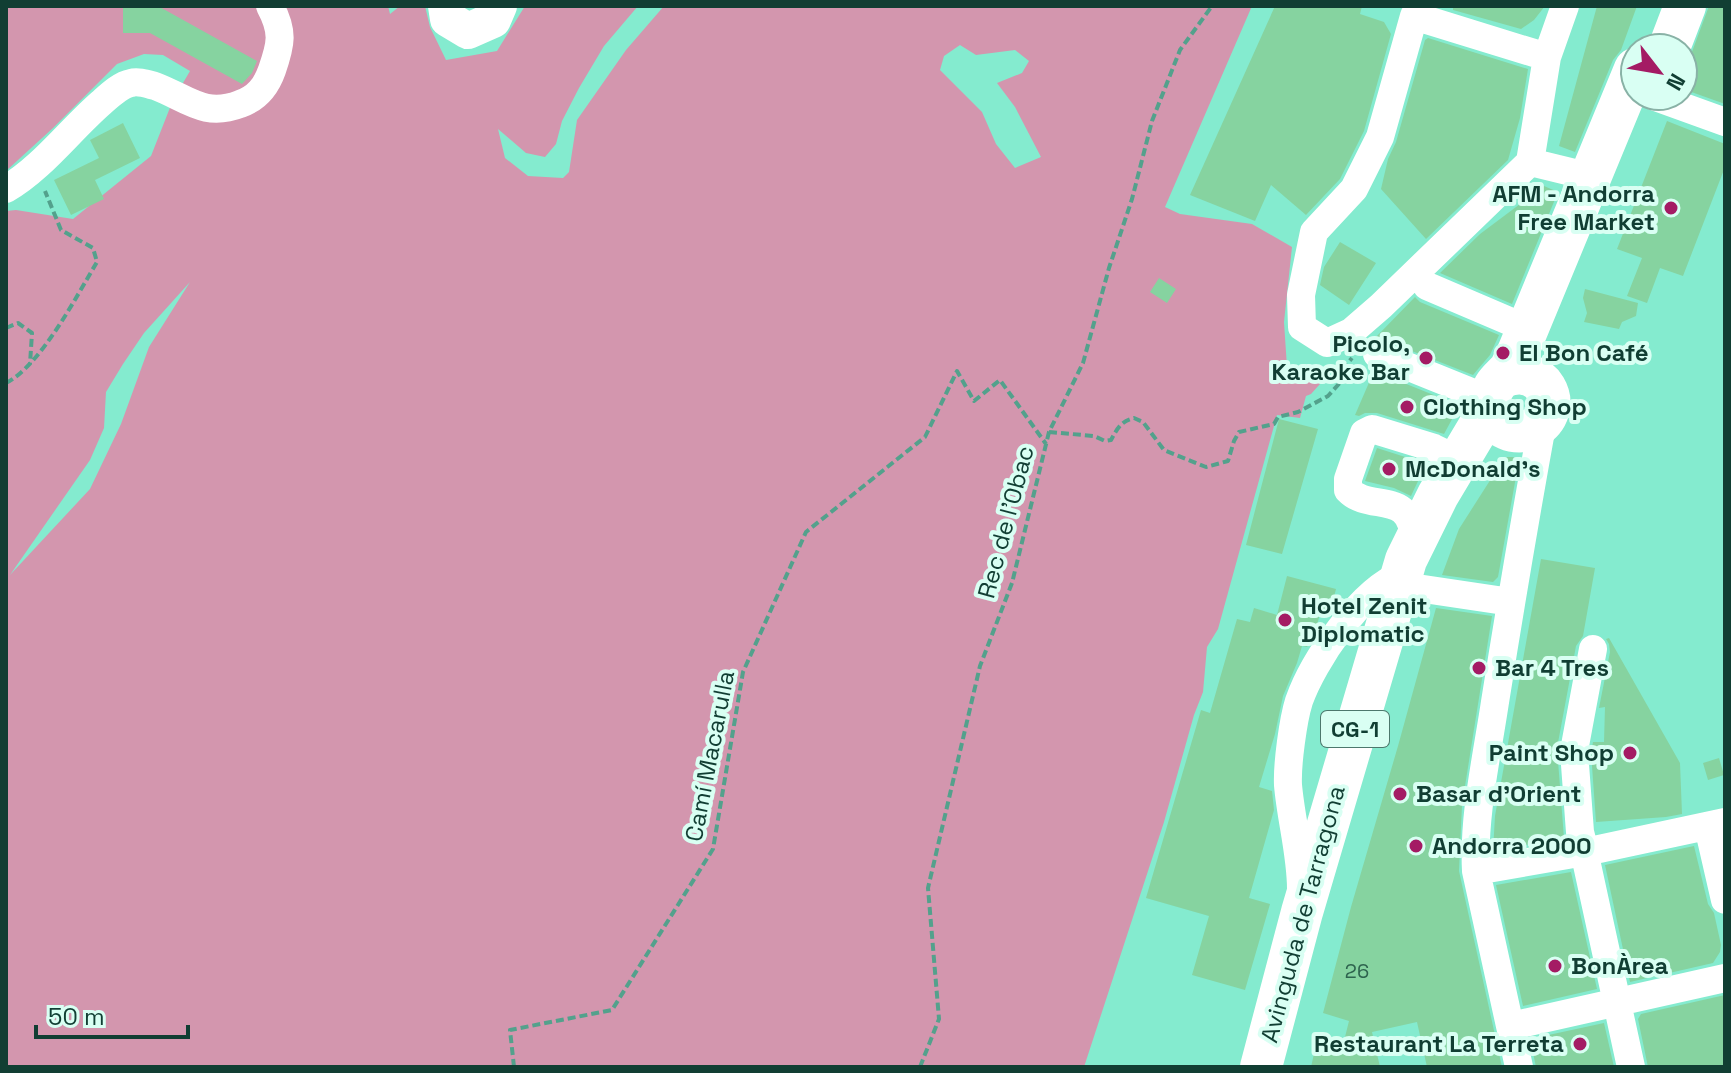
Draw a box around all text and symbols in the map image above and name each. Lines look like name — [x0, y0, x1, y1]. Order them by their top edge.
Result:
north arrow — [1619, 32, 1699, 112]
text: N — [1660, 69, 1692, 96]
place label: AFM - Andorra Free Market — [1492, 178, 1655, 237]
marker: AFM - Andorra Free Market — [1662, 199, 1680, 217]
place label: Picolo, Karaoke Bar — [1271, 328, 1410, 387]
place label: El Bon Café — [1519, 337, 1649, 368]
marker: El Bon Café — [1494, 344, 1512, 362]
marker: Picolo, Karaoke Bar — [1417, 349, 1435, 367]
place label: Clothing Shop — [1423, 391, 1587, 422]
marker: Clothing Shop — [1398, 398, 1416, 416]
street label: Rec de l'Obac — [970, 442, 1041, 602]
place label: McDonald's — [1405, 453, 1541, 484]
marker: McDonald's — [1380, 460, 1398, 478]
place label: Hotel Zenit Diplomatic — [1301, 590, 1427, 649]
marker: Hotel Zenit Diplomatic — [1276, 611, 1294, 629]
place label: Bar 4 Tres — [1495, 652, 1609, 683]
marker: Bar 4 Tres — [1470, 659, 1488, 677]
street label: Camí Macarulla — [678, 668, 741, 844]
road number: CG-1 — [1321, 711, 1389, 747]
place label: Paint Shop — [1489, 737, 1614, 768]
marker: Paint Shop — [1621, 744, 1639, 762]
place label: Basar d'Orient — [1416, 778, 1581, 809]
street label: Avinguda de Tarragona — [1253, 782, 1352, 1046]
marker: Basar d'Orient — [1391, 785, 1409, 803]
place label: Andorra 2000 — [1432, 830, 1592, 861]
marker: Andorra 2000 — [1407, 837, 1425, 855]
place label: BonÀrea — [1571, 950, 1669, 981]
marker: BonÀrea — [1546, 957, 1564, 975]
house number: 26 — [1345, 958, 1369, 984]
scale bar — [36, 989, 188, 1039]
text: 50 m — [48, 1001, 105, 1032]
place label: Restaurant La Terreta — [1314, 1028, 1564, 1059]
marker: Restaurant La Terreta — [1571, 1035, 1589, 1053]

